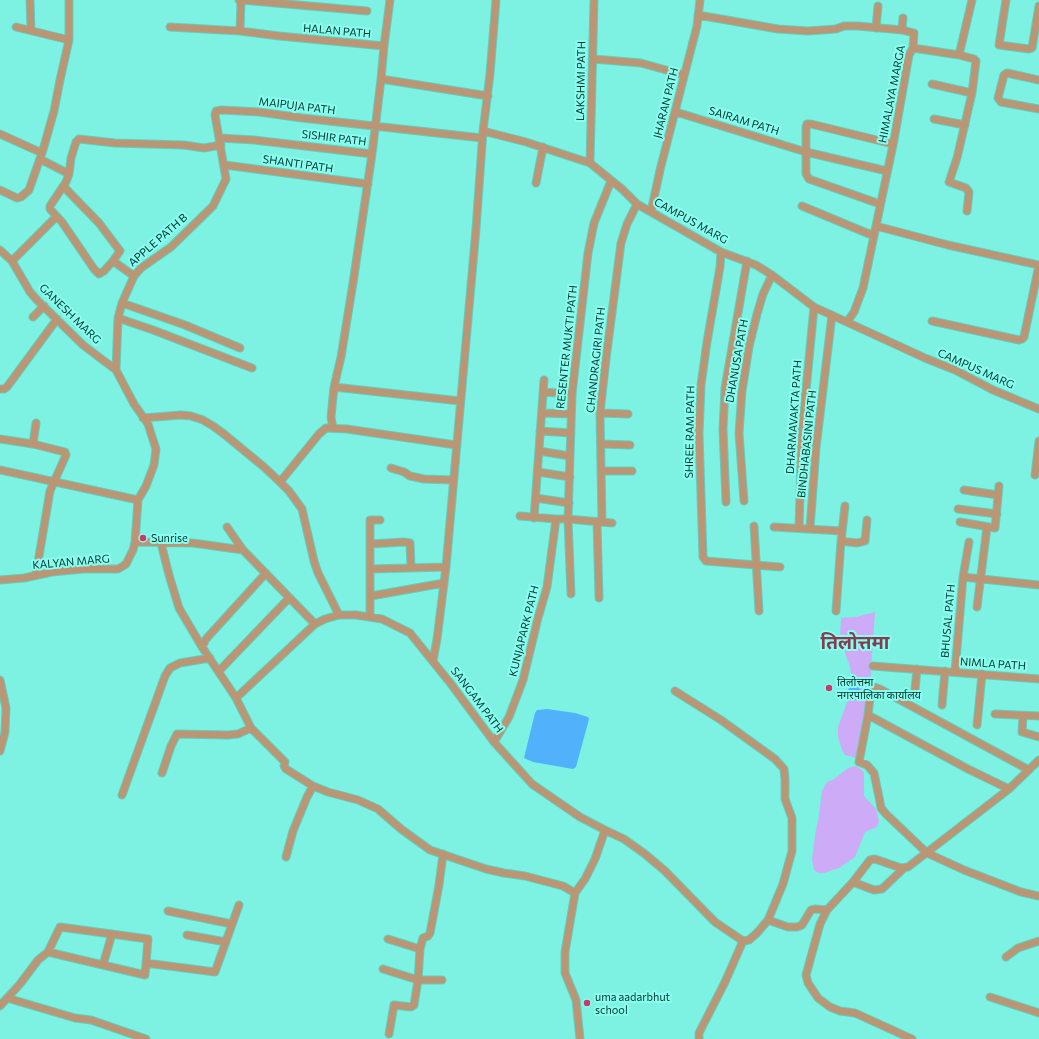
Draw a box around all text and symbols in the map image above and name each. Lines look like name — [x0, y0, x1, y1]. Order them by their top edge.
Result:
street label: HALAN PATH — [302, 21, 372, 41]
street label: LAKSHMI PATH — [574, 41, 588, 121]
street label: HIMALAYA MARGA — [876, 44, 908, 144]
street label: JHARAN PATH — [651, 66, 681, 140]
street label: MAIPUJA PATH — [258, 95, 336, 117]
street label: SAIRAM PATH — [707, 104, 781, 138]
street label: SISHIR PATH — [301, 127, 367, 149]
street label: SHANTI PATH — [262, 153, 334, 175]
street label: CAMPUS MARG — [652, 195, 730, 247]
street label: APPLE PATH B — [126, 211, 190, 269]
street label: GANESH MARG — [36, 281, 104, 347]
street label: RESENTER MUKTI PATH — [554, 284, 580, 410]
street label: CHANDRAGIRI PATH — [584, 306, 608, 414]
street label: DHANUSA PATH — [723, 318, 751, 404]
street label: CAMPUS MARG — [936, 346, 1016, 392]
street label: DHARMAVAKTA PATH — [783, 359, 805, 475]
street label: SHREE RAM PATH — [683, 385, 697, 479]
street label: BINDHABASINI PATH — [795, 389, 819, 499]
place label: Sunrise — [151, 531, 188, 545]
marker: Sunrise — [138, 533, 148, 543]
street label: KALYAN MARG — [32, 552, 110, 572]
street label: KUNJAPARK PATH — [506, 584, 542, 678]
street label: BHUSAL PATH — [938, 584, 958, 658]
district label: तिलोत्तमा — [821, 632, 889, 654]
street label: NIMLA PATH — [960, 655, 1026, 673]
street label: SANGAM PATH — [448, 665, 506, 735]
place label: तिलोत्तमा नगरपालिका कार्यालय — [837, 675, 921, 701]
marker: तिलोत्तमा नगरपालिका कार्यालय — [824, 683, 834, 693]
place label: uma aadarbhut school — [595, 990, 670, 1016]
marker: uma aadarbhut school — [582, 998, 592, 1008]

